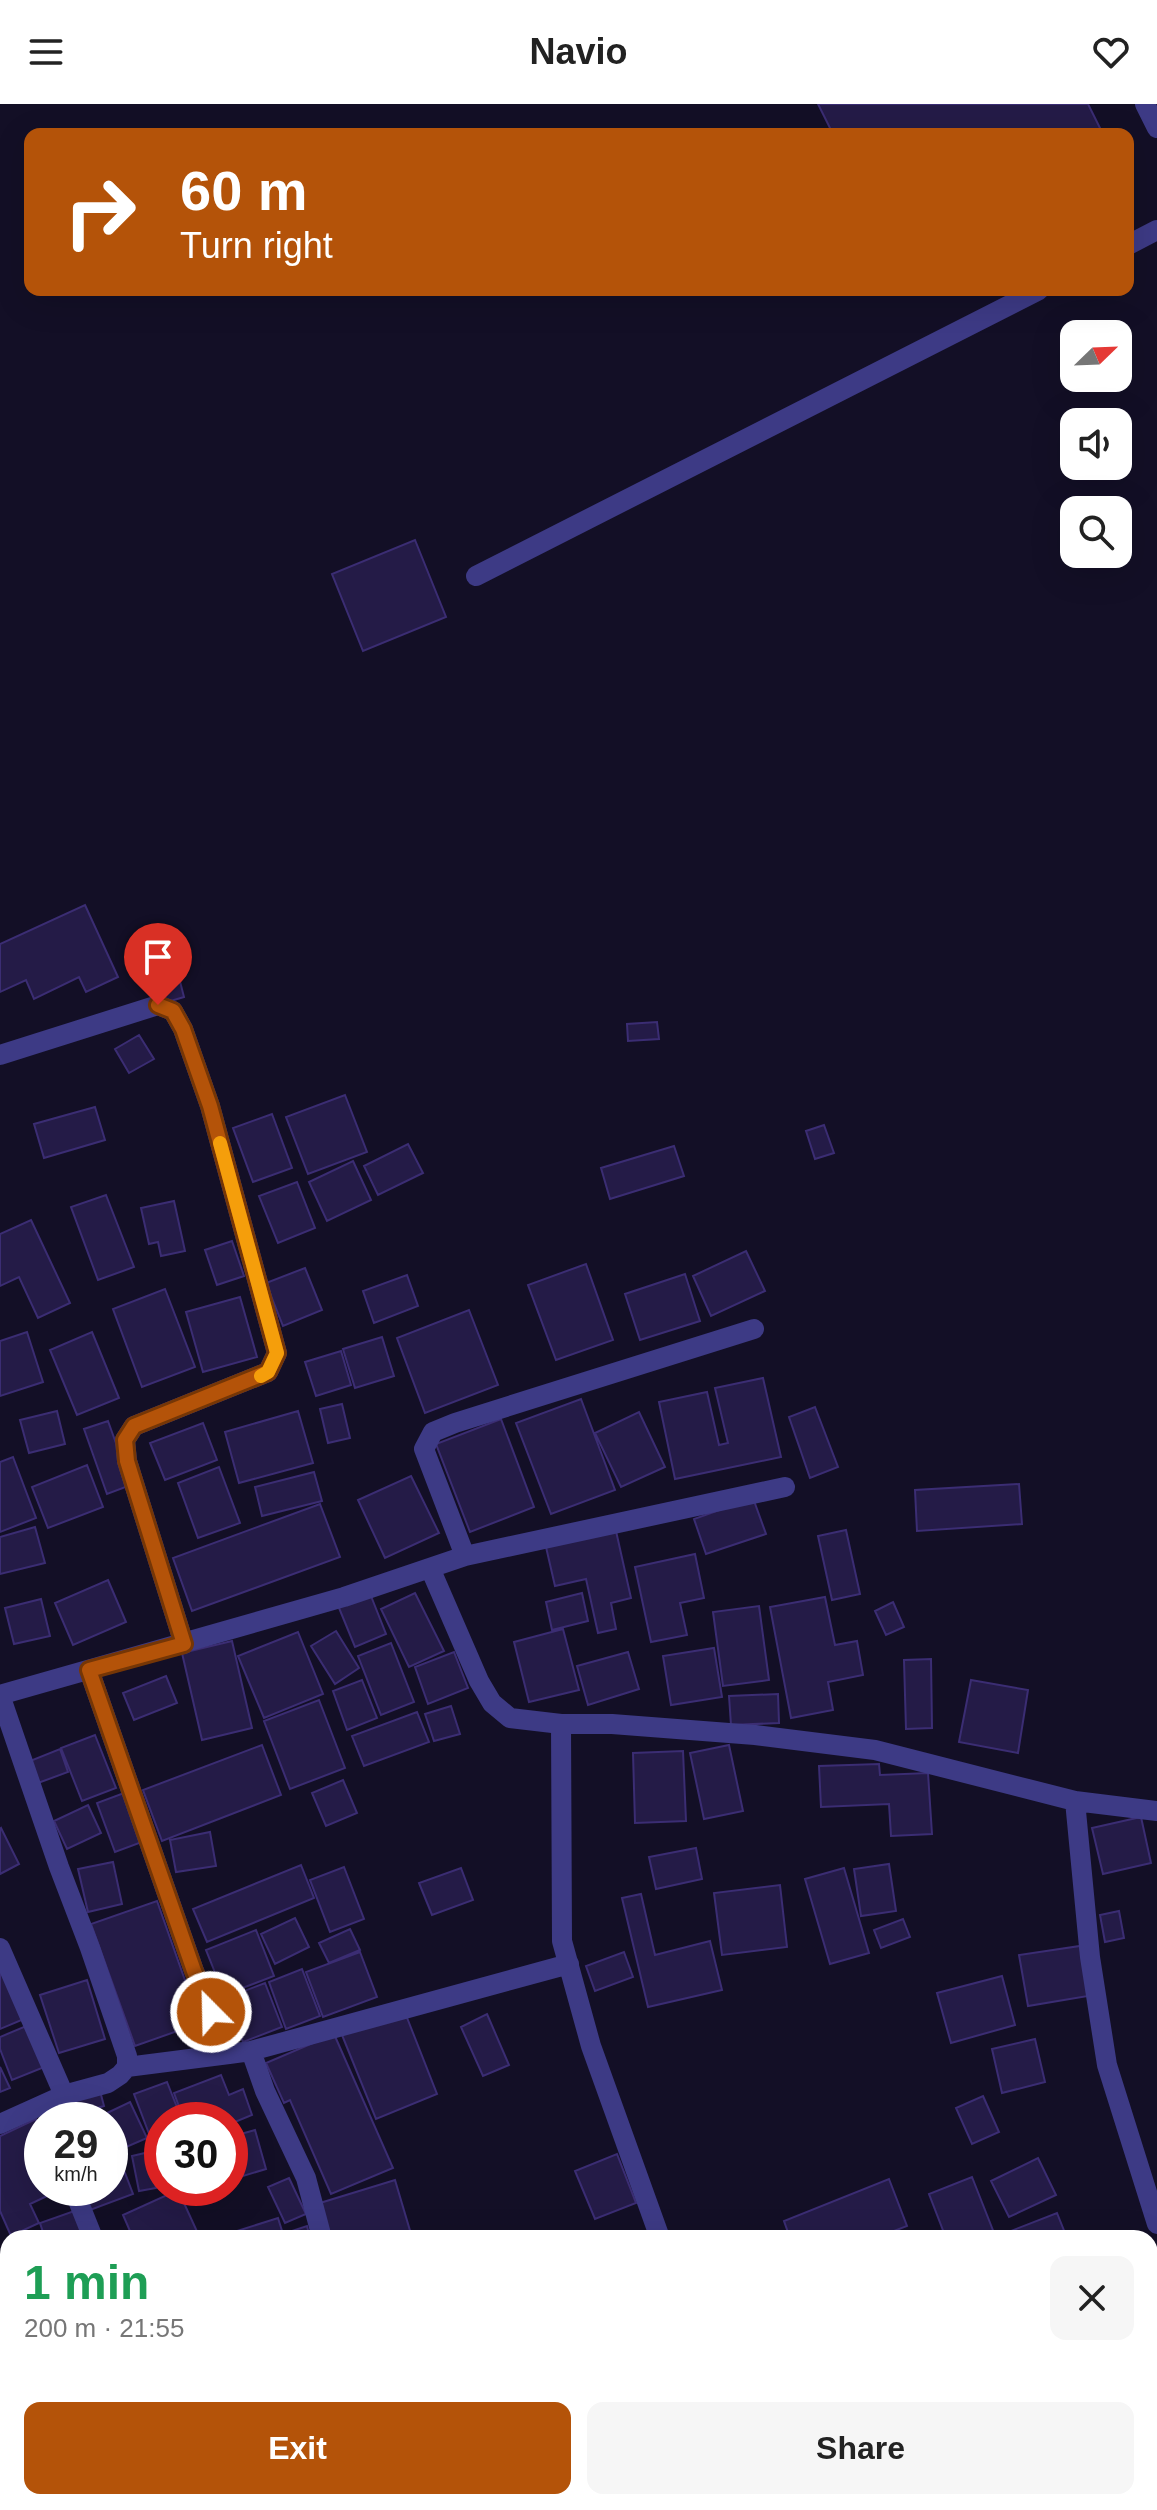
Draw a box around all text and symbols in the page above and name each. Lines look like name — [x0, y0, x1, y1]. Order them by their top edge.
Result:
icon: menu — [24, 30, 68, 74]
icon: heart — [1089, 30, 1133, 74]
text: Navio — [529, 31, 628, 72]
text: 60 m — [180, 159, 308, 222]
icon: right — [48, 160, 152, 264]
text: Turn right — [180, 225, 333, 266]
north arrow — [1060, 320, 1132, 392]
map controls — [1060, 320, 1132, 568]
button: sound — [1060, 408, 1132, 480]
button: search — [1060, 496, 1132, 568]
pin — [124, 923, 192, 1005]
icon: arrive — [136, 935, 180, 979]
position arrow — [169, 1970, 253, 2054]
speed limit sign: 30 — [144, 2102, 248, 2206]
text: 29 — [54, 2122, 98, 2166]
text: km/h — [54, 2163, 98, 2185]
text: 1 min — [24, 2256, 149, 2309]
button: close — [1050, 2256, 1134, 2340]
text: 200 m · 21:55 — [24, 2313, 184, 2343]
button: Exit — [24, 2402, 571, 2494]
button: Share — [587, 2402, 1134, 2494]

